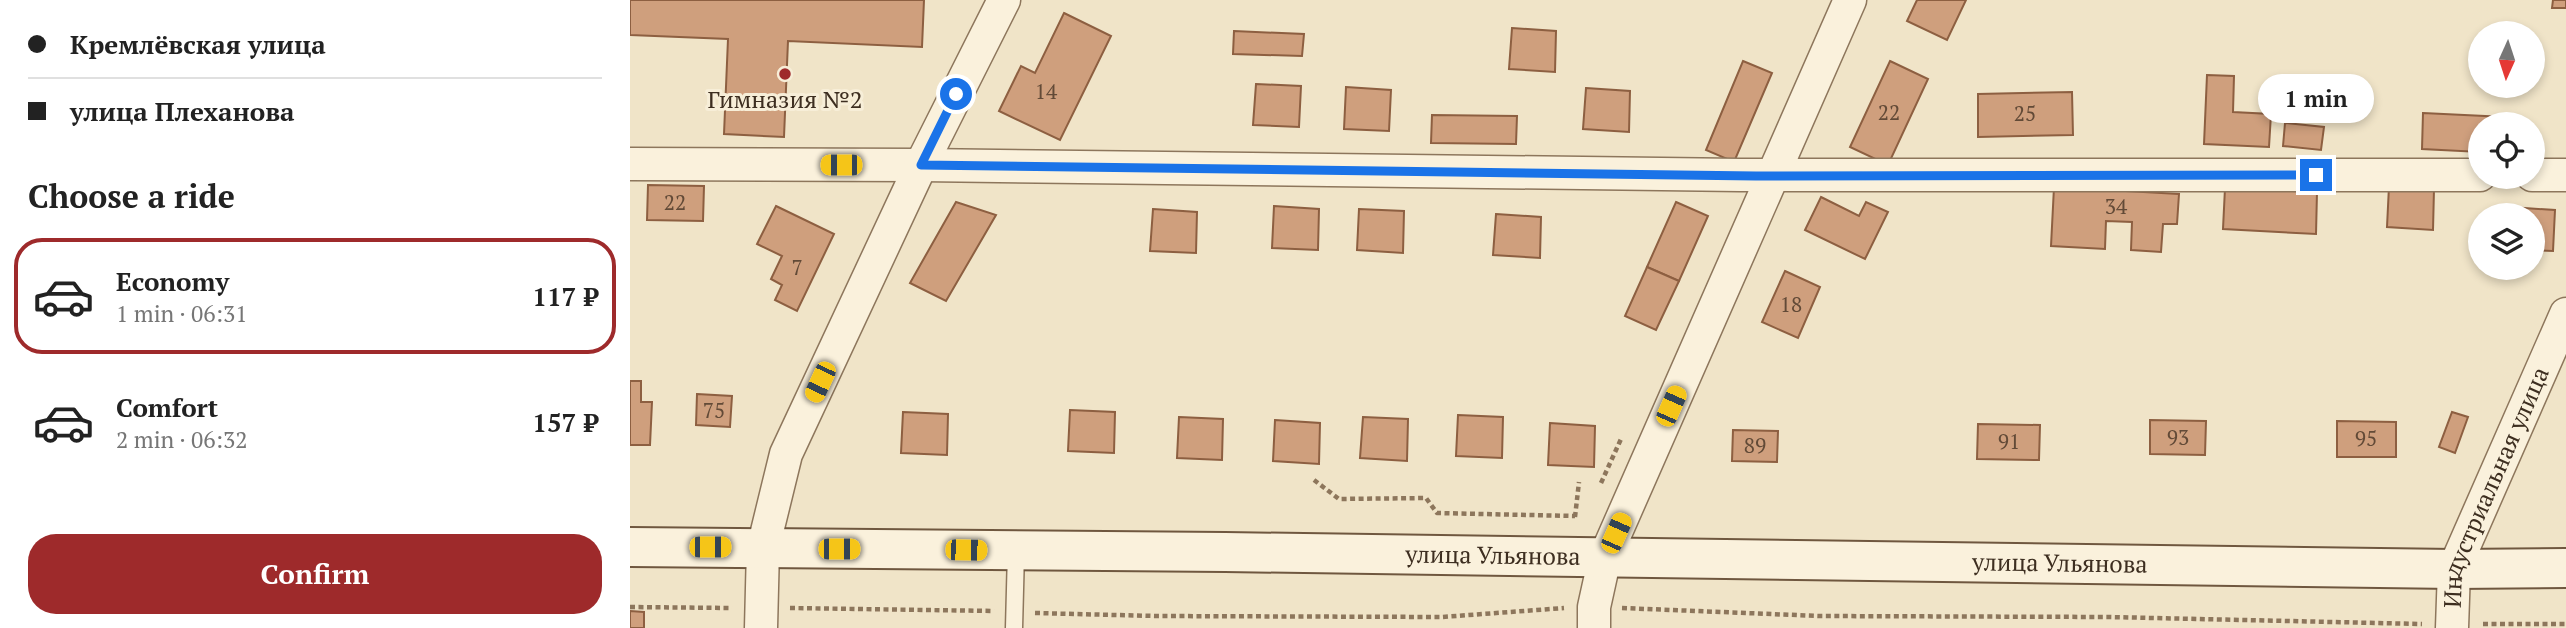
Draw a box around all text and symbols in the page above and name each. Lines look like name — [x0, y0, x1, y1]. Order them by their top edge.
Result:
north arrow — [2468, 21, 2544, 98]
map controls — [2468, 21, 2545, 280]
text: Кремлёвская улица — [70, 27, 326, 61]
marker: Гимназия №2 — [777, 66, 793, 82]
callout: 1 min — [2258, 74, 2374, 122]
house number: 14 — [1035, 77, 1058, 105]
route start — [940, 78, 972, 110]
place label: Гимназия №2 — [707, 83, 863, 115]
text: 1 min — [2285, 83, 2347, 114]
text: улица Плеханова — [70, 94, 295, 128]
house number: 22 — [1878, 98, 1900, 126]
house number: 25 — [2014, 99, 2036, 127]
button: locate — [2468, 112, 2545, 189]
car — [821, 155, 863, 176]
route end — [2300, 159, 2332, 191]
text: Choose a ride — [28, 175, 235, 217]
house number: 22 — [664, 188, 686, 216]
house number: 34 — [2105, 192, 2128, 220]
button: layers — [2468, 203, 2545, 280]
house number: 7 — [791, 253, 803, 281]
text: Economy — [116, 264, 229, 298]
icon: car — [32, 265, 95, 328]
text: 117 ₽ — [532, 279, 598, 313]
house number: 18 — [1780, 290, 1802, 318]
text: 1 min · 06:31 — [116, 298, 248, 329]
car — [802, 359, 839, 405]
street label: Индустриальная улица — [2436, 362, 2556, 609]
car — [1653, 383, 1690, 429]
text: Comfort — [116, 390, 218, 424]
icon: car — [32, 391, 95, 454]
house number: 75 — [703, 396, 725, 424]
text: 157 ₽ — [532, 405, 598, 439]
house number: 93 — [2167, 423, 2189, 451]
text: 2 min · 06:32 — [116, 424, 248, 455]
house number: 95 — [2355, 424, 2377, 452]
house number: 91 — [1998, 427, 2020, 455]
house number: 89 — [1744, 431, 1766, 459]
car — [1598, 510, 1635, 556]
button: Confirm — [28, 534, 602, 614]
car — [690, 537, 732, 558]
street label: улица Ульянова — [1404, 537, 1581, 572]
car — [819, 539, 861, 560]
car — [945, 539, 988, 561]
street label: улица Ульянова — [1971, 545, 2148, 580]

